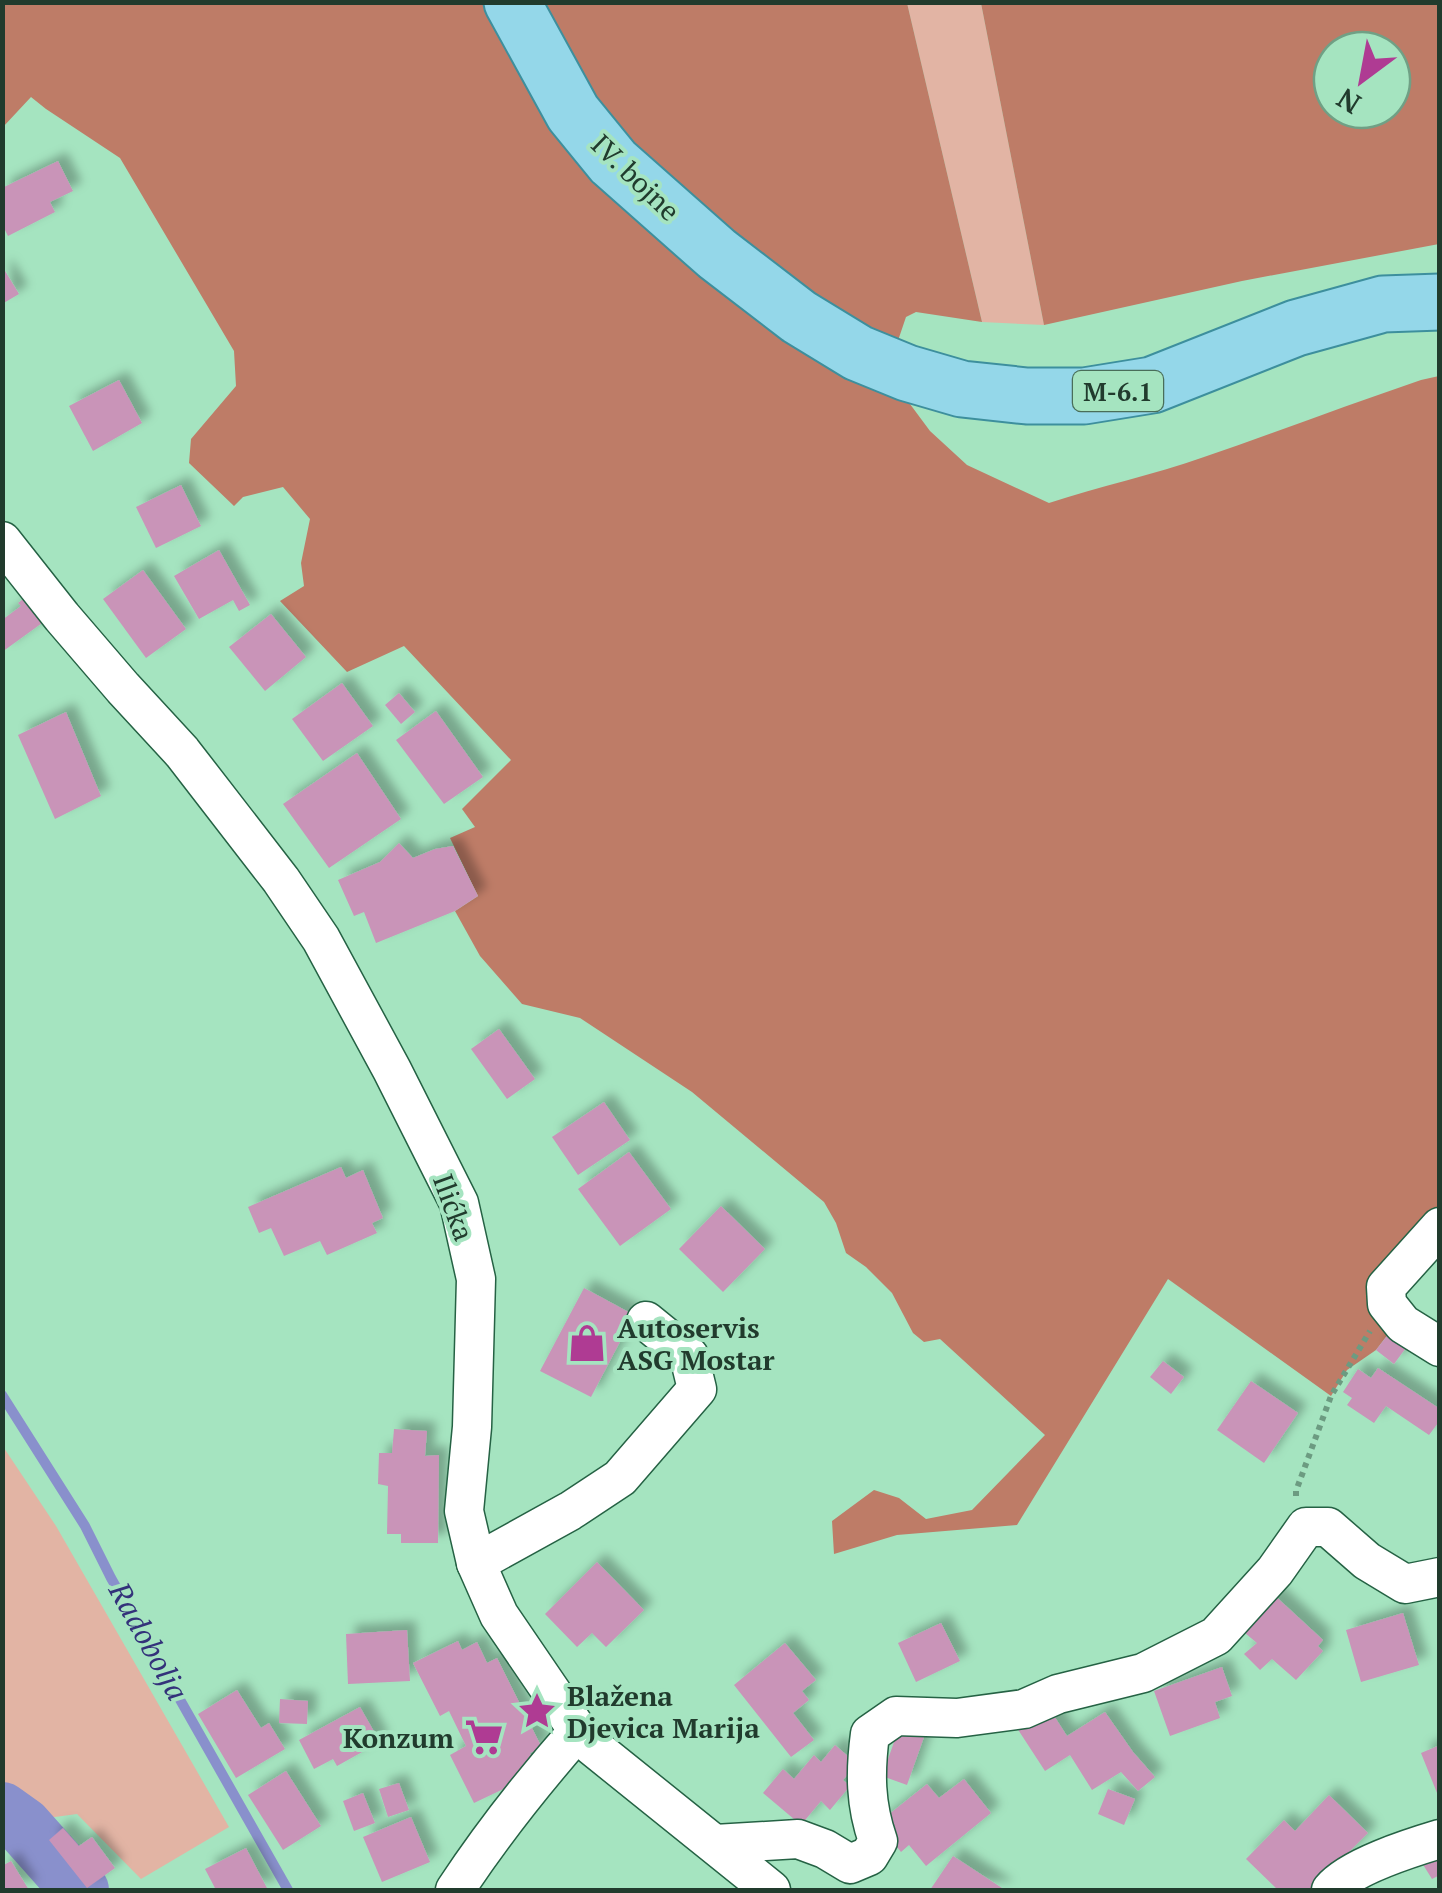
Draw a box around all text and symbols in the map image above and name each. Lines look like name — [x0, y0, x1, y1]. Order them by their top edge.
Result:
north arrow — [1312, 30, 1412, 130]
text: N — [1330, 80, 1367, 123]
street label: IV. bojne — [584, 126, 688, 228]
road number: M-6.1 — [1073, 371, 1163, 411]
street label: Ilićka — [425, 1169, 483, 1245]
place label: Autoservis ASG Mostar — [617, 1309, 775, 1378]
shop icon: Autoservis ASG Mostar — [566, 1322, 608, 1364]
water label: Radobolja — [100, 1574, 198, 1707]
place label: Blažena Djevica Marija — [567, 1677, 760, 1746]
place icon: Blažena Djevica Marija — [516, 1690, 558, 1732]
supermarket icon: Konzum — [463, 1716, 505, 1758]
place label: Konzum — [343, 1719, 454, 1756]

